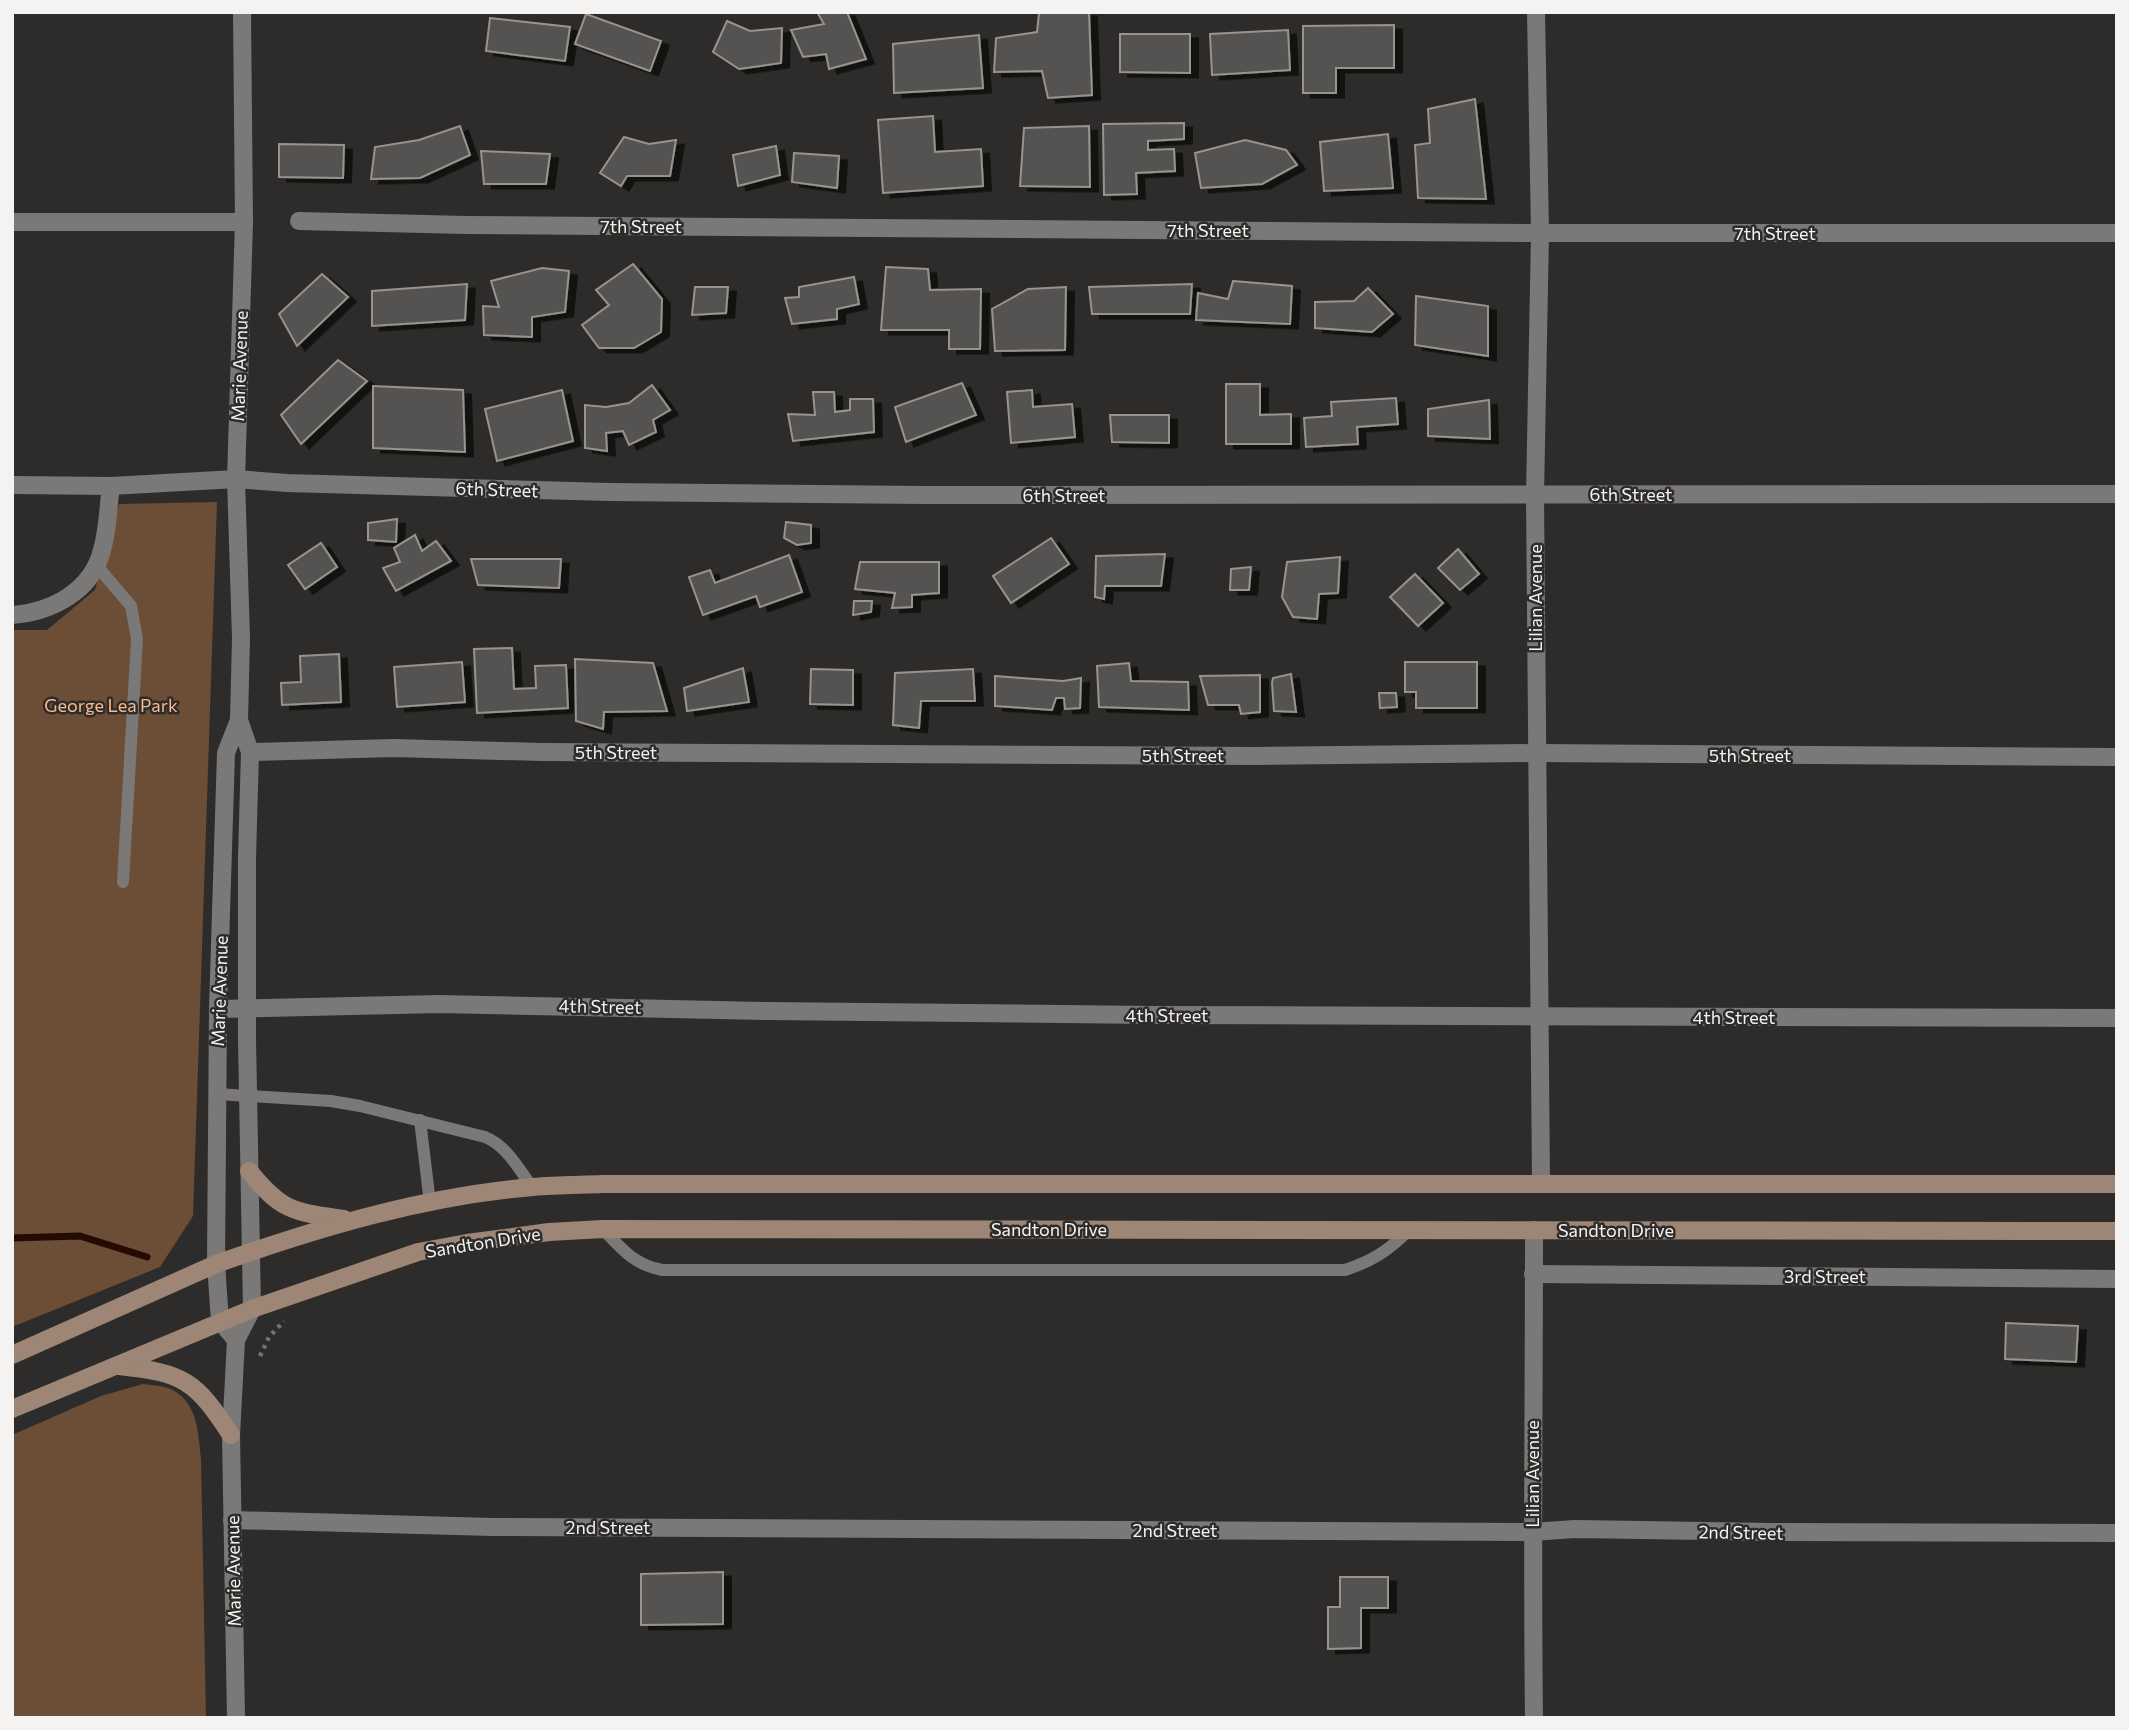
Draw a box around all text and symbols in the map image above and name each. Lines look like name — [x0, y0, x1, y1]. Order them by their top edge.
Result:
street label: 7th Street — [600, 215, 682, 237]
street label: 7th Street — [1167, 219, 1249, 241]
street label: 7th Street — [1734, 222, 1816, 244]
street label: Marie Avenue — [226, 310, 252, 422]
street label: 6th Street — [455, 477, 539, 501]
street label: 6th Street — [1590, 483, 1672, 505]
street label: 6th Street — [1023, 484, 1105, 506]
street label: Lilian Avenue — [1524, 544, 1546, 652]
park label: George Lea Park — [44, 694, 178, 716]
street label: 5th Street — [575, 741, 657, 763]
street label: 5th Street — [1142, 744, 1224, 766]
street label: 5th Street — [1709, 744, 1791, 766]
street label: Marie Avenue — [206, 935, 232, 1047]
street label: 4th Street — [558, 994, 642, 1018]
street label: 4th Street — [1126, 1004, 1208, 1026]
street label: 4th Street — [1693, 1006, 1775, 1028]
street label: Sandton Drive — [991, 1218, 1107, 1240]
street label: Sandton Drive — [1558, 1219, 1674, 1241]
street label: Sandton Drive — [424, 1222, 542, 1262]
street label: 3rd Street — [1784, 1265, 1866, 1287]
street label: Lilian Avenue — [1521, 1420, 1543, 1528]
street label: Marie Avenue — [221, 1515, 245, 1627]
street label: 2nd Street — [565, 1516, 651, 1538]
street label: 2nd Street — [1132, 1519, 1218, 1541]
street label: 2nd Street — [1698, 1520, 1784, 1544]

